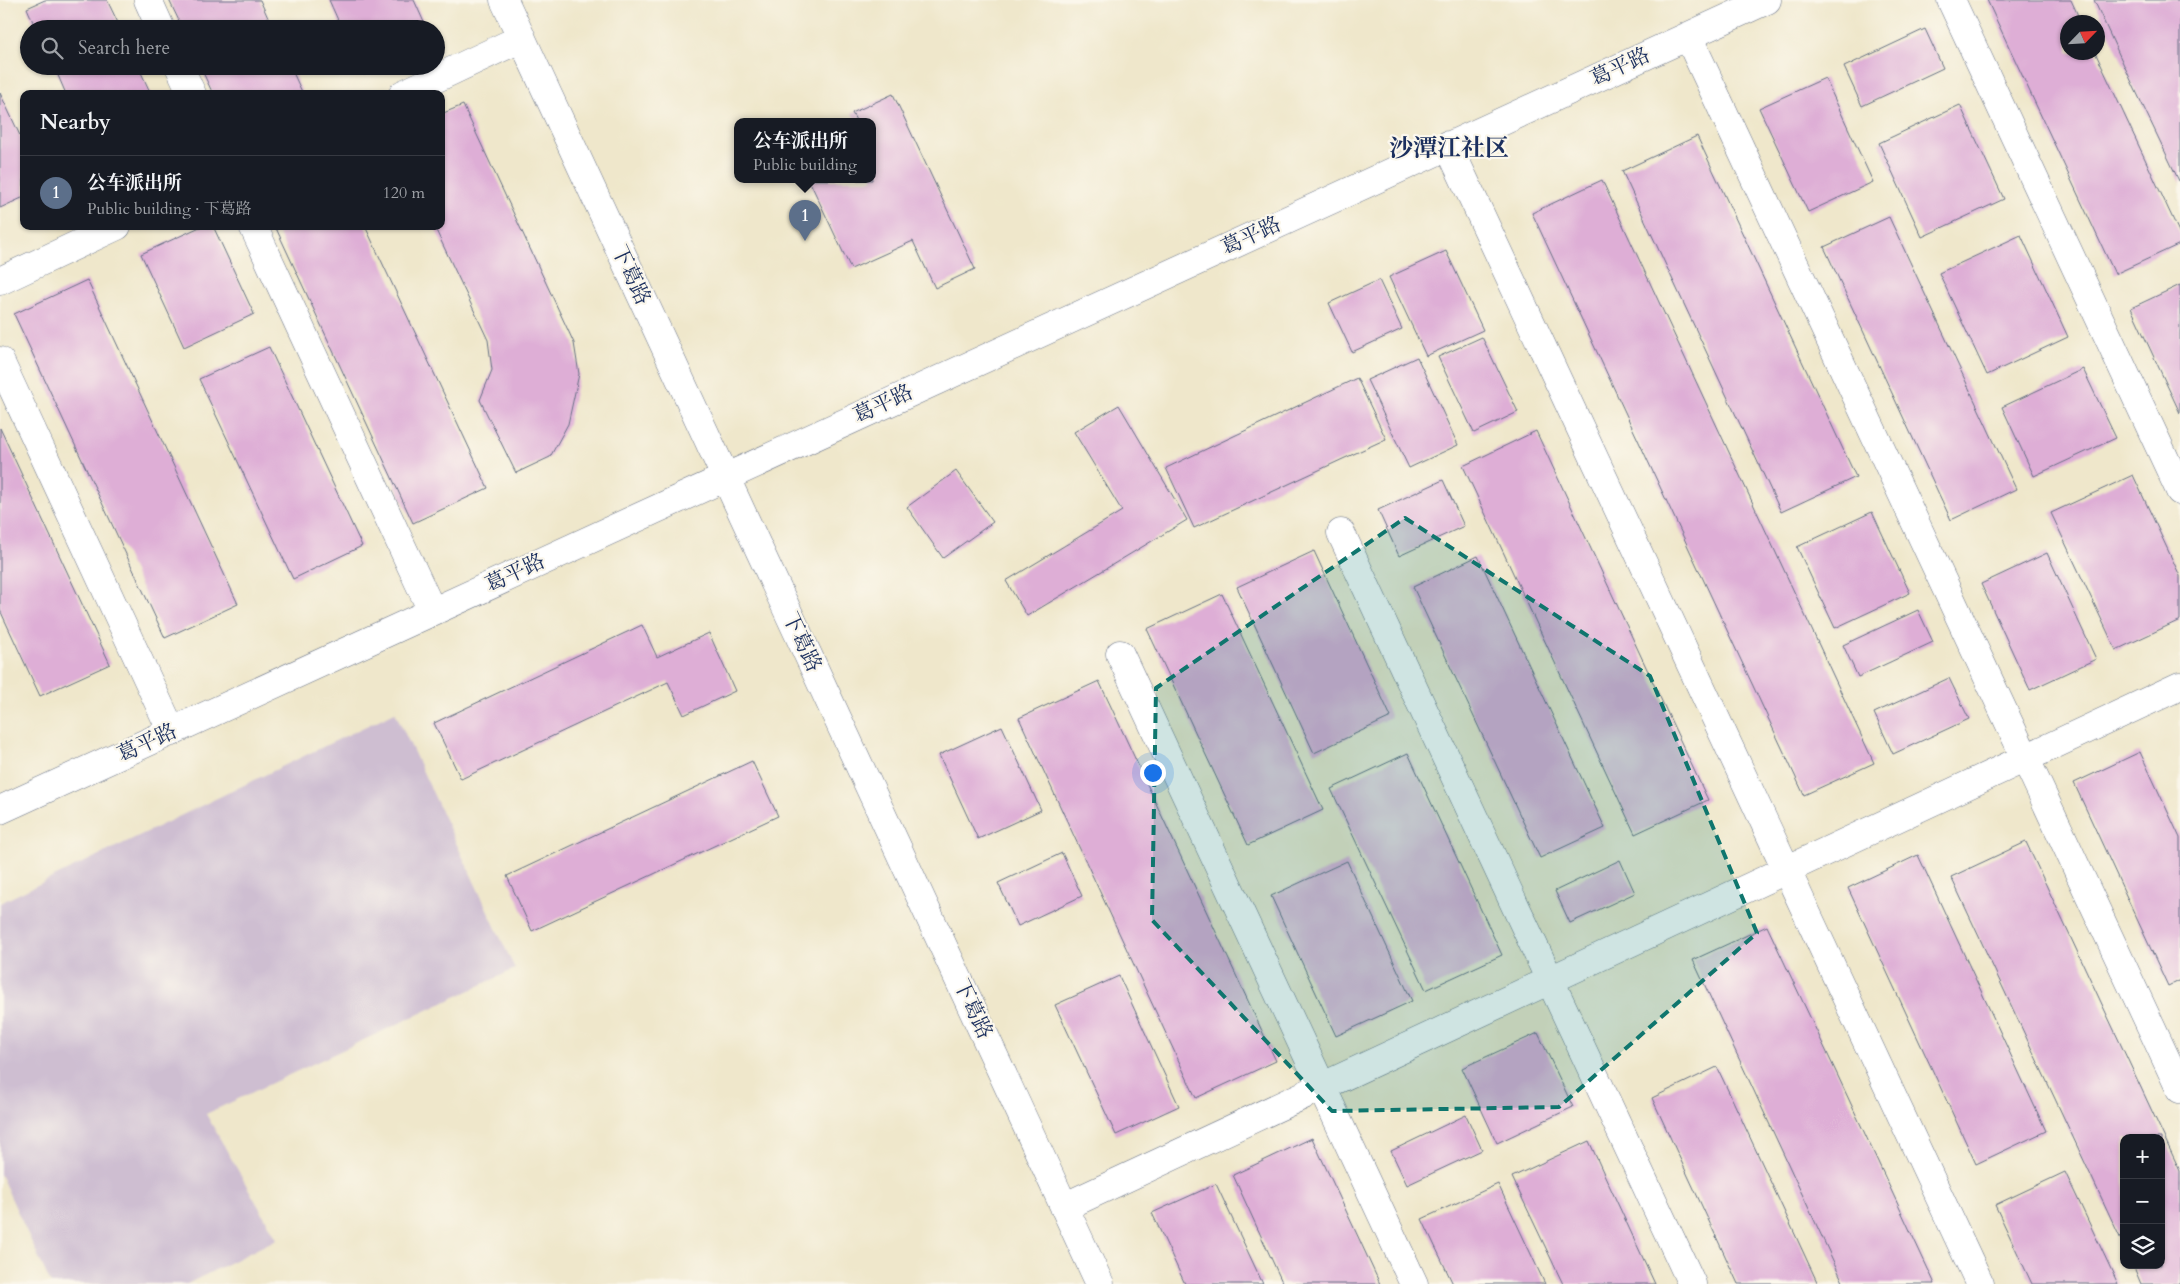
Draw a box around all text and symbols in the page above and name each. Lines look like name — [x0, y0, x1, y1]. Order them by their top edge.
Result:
north arrow — [2060, 15, 2105, 60]
search box — [20, 20, 445, 75]
icon: search — [38, 34, 66, 62]
text: Search here — [78, 35, 170, 61]
street label: 葛平路 — [1585, 41, 1655, 93]
text: Nearby — [40, 108, 111, 137]
popup — [734, 118, 876, 183]
text: 公车派出所 — [753, 128, 848, 154]
district label: 沙潭江社区 — [1389, 132, 1509, 165]
text: Public building — [753, 154, 857, 176]
text: 公车派出所 — [87, 170, 182, 196]
text: 1 — [52, 182, 60, 204]
text: 120 m — [383, 182, 425, 204]
text: Public building · 下葛路 — [87, 198, 252, 220]
pin: 1 — [789, 200, 821, 241]
street label: 葛平路 — [1216, 210, 1286, 262]
street label: 下葛路 — [605, 240, 657, 310]
street label: 葛平路 — [848, 378, 918, 430]
street label: 葛平路 — [480, 547, 550, 599]
street label: 下葛路 — [776, 607, 828, 677]
street label: 葛平路 — [112, 717, 182, 769]
your location — [1140, 760, 1166, 786]
street label: 下葛路 — [947, 974, 999, 1044]
map controls — [2120, 1134, 2165, 1269]
button: + — [2120, 1134, 2165, 1179]
button: − — [2120, 1179, 2165, 1224]
button: layers — [2120, 1224, 2165, 1269]

